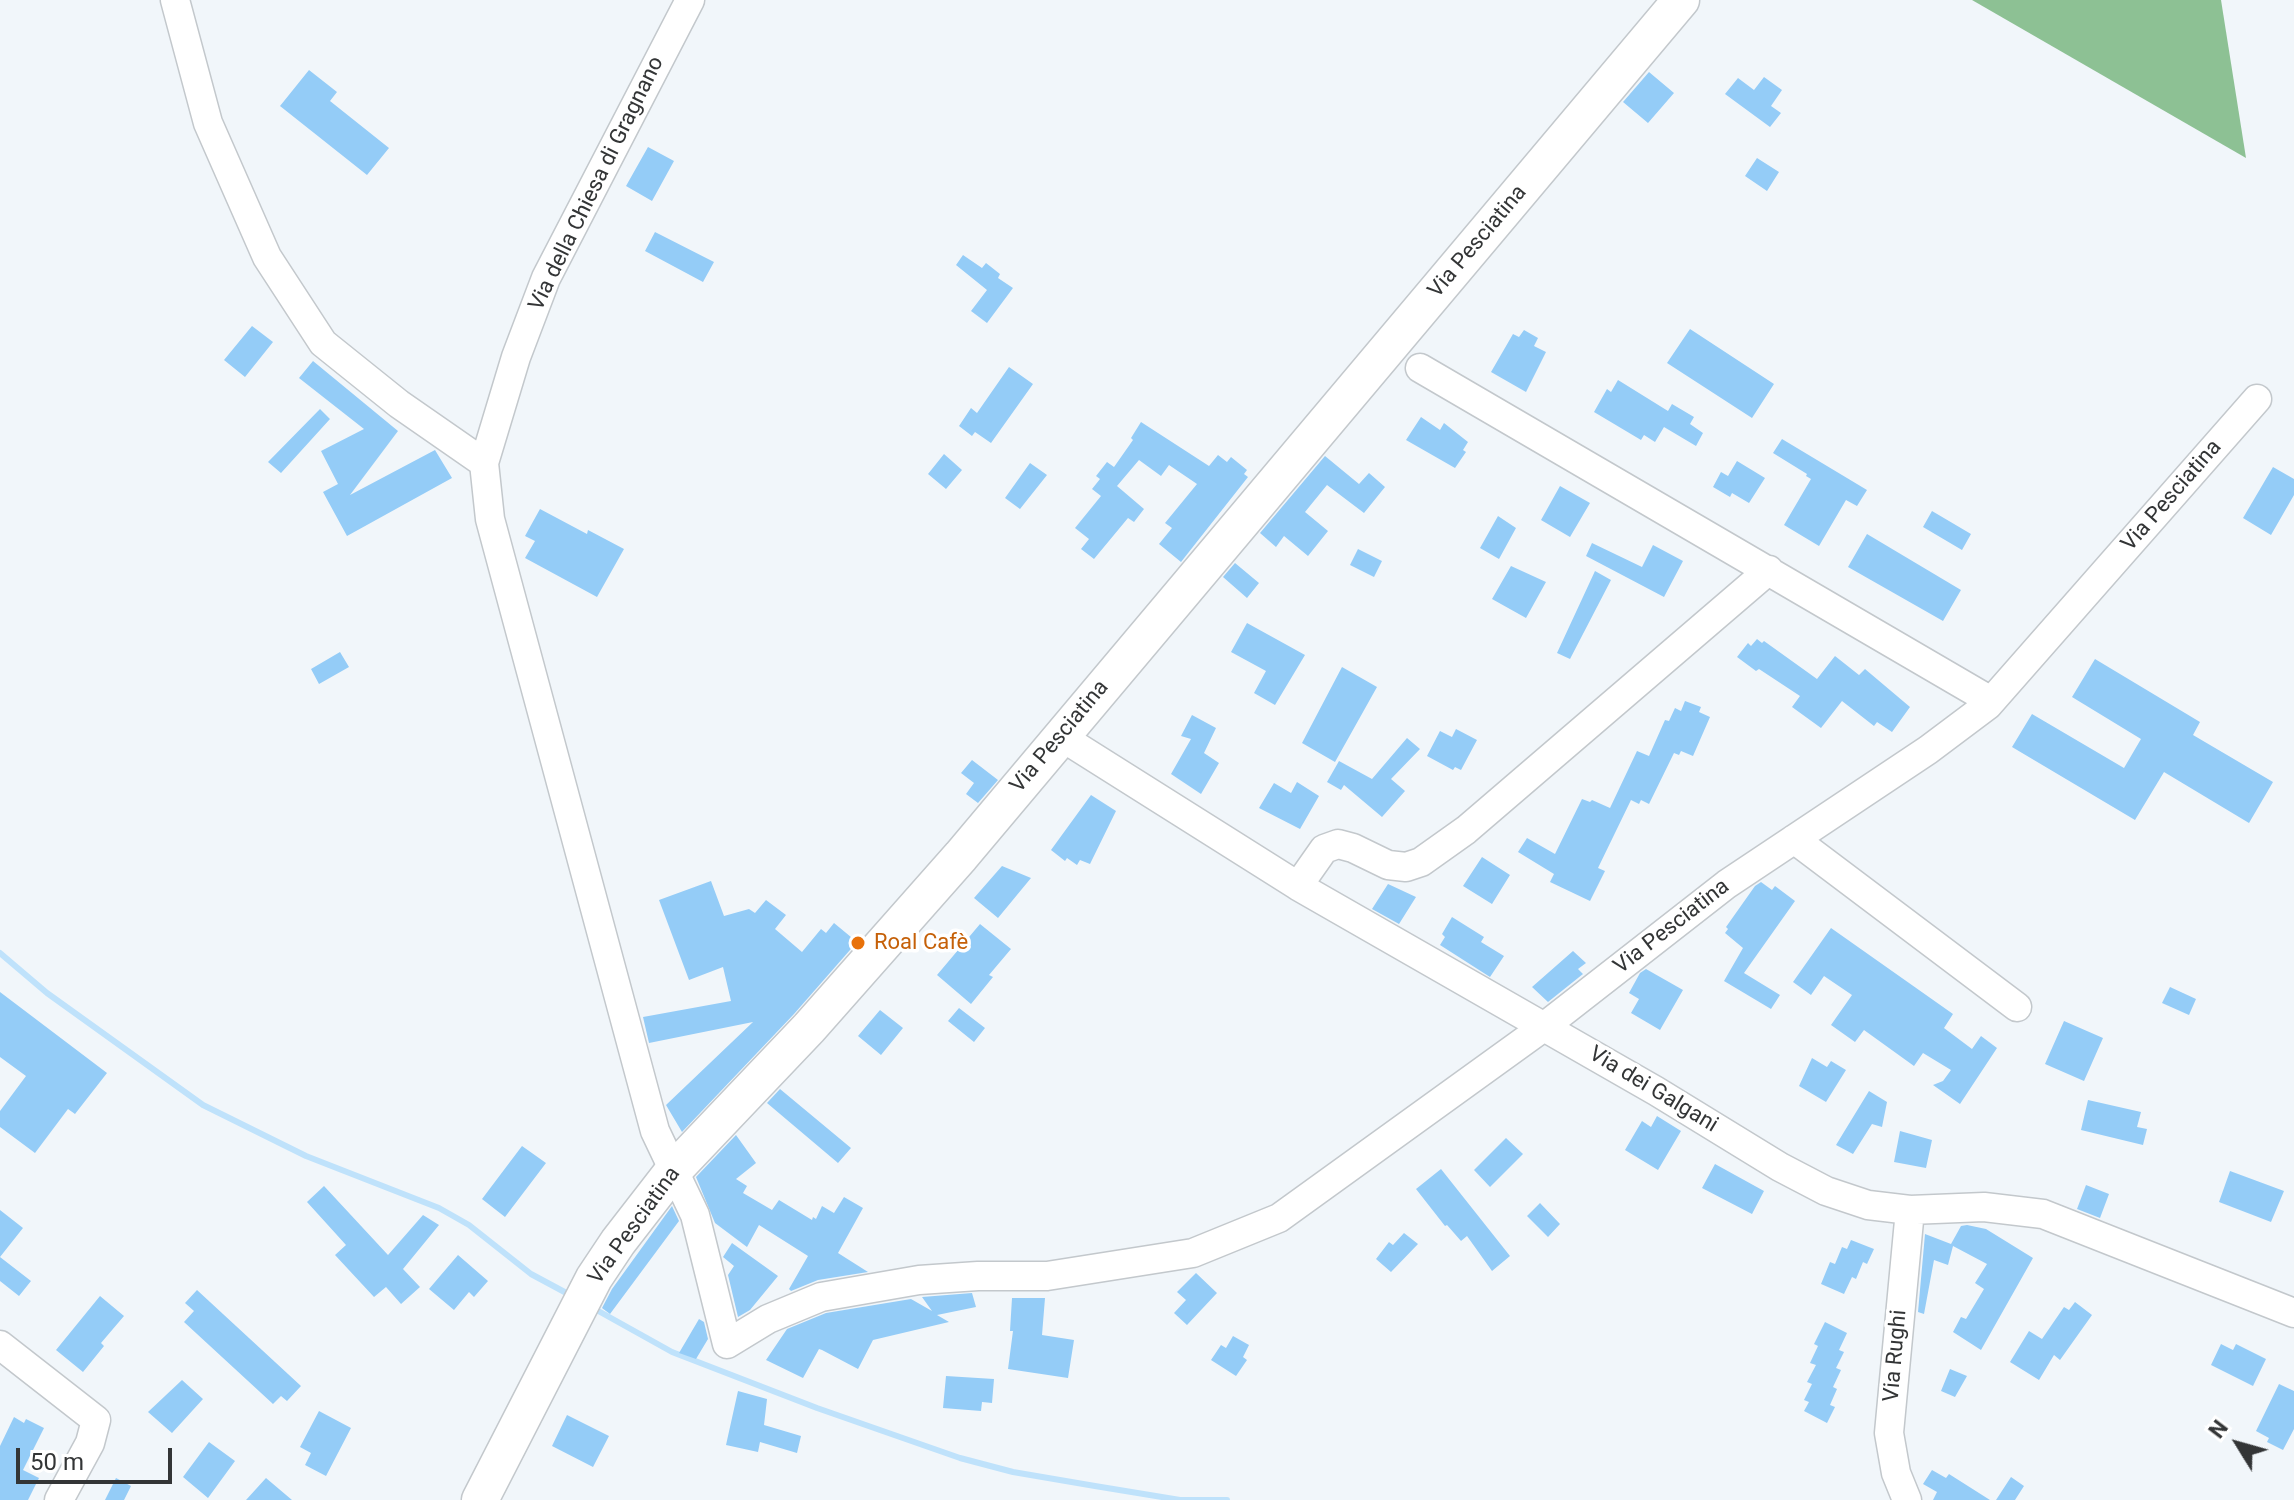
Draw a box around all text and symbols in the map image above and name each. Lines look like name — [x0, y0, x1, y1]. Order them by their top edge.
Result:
street label: Via della Chiesa di Gragnano — [524, 53, 670, 315]
street label: Via Pesciatina — [1423, 180, 1533, 304]
street label: Via Pesciatina — [2116, 435, 2228, 557]
street label: Via Pesciatina — [1005, 675, 1115, 799]
street label: Via Pesciatina — [1609, 874, 1735, 980]
place label: Roal Cafè — [874, 930, 968, 956]
marker: Roal Cafè — [849, 934, 867, 952]
street label: Via dei Galgani — [1584, 1041, 1722, 1139]
street label: Via Pesciatina — [583, 1162, 687, 1290]
street label: Via Rughi — [1879, 1309, 1913, 1403]
north arrow — [2198, 1404, 2278, 1484]
text: N — [2204, 1416, 2233, 1443]
scale bar — [20, 1432, 176, 1482]
text: 50 m — [30, 1448, 84, 1476]

